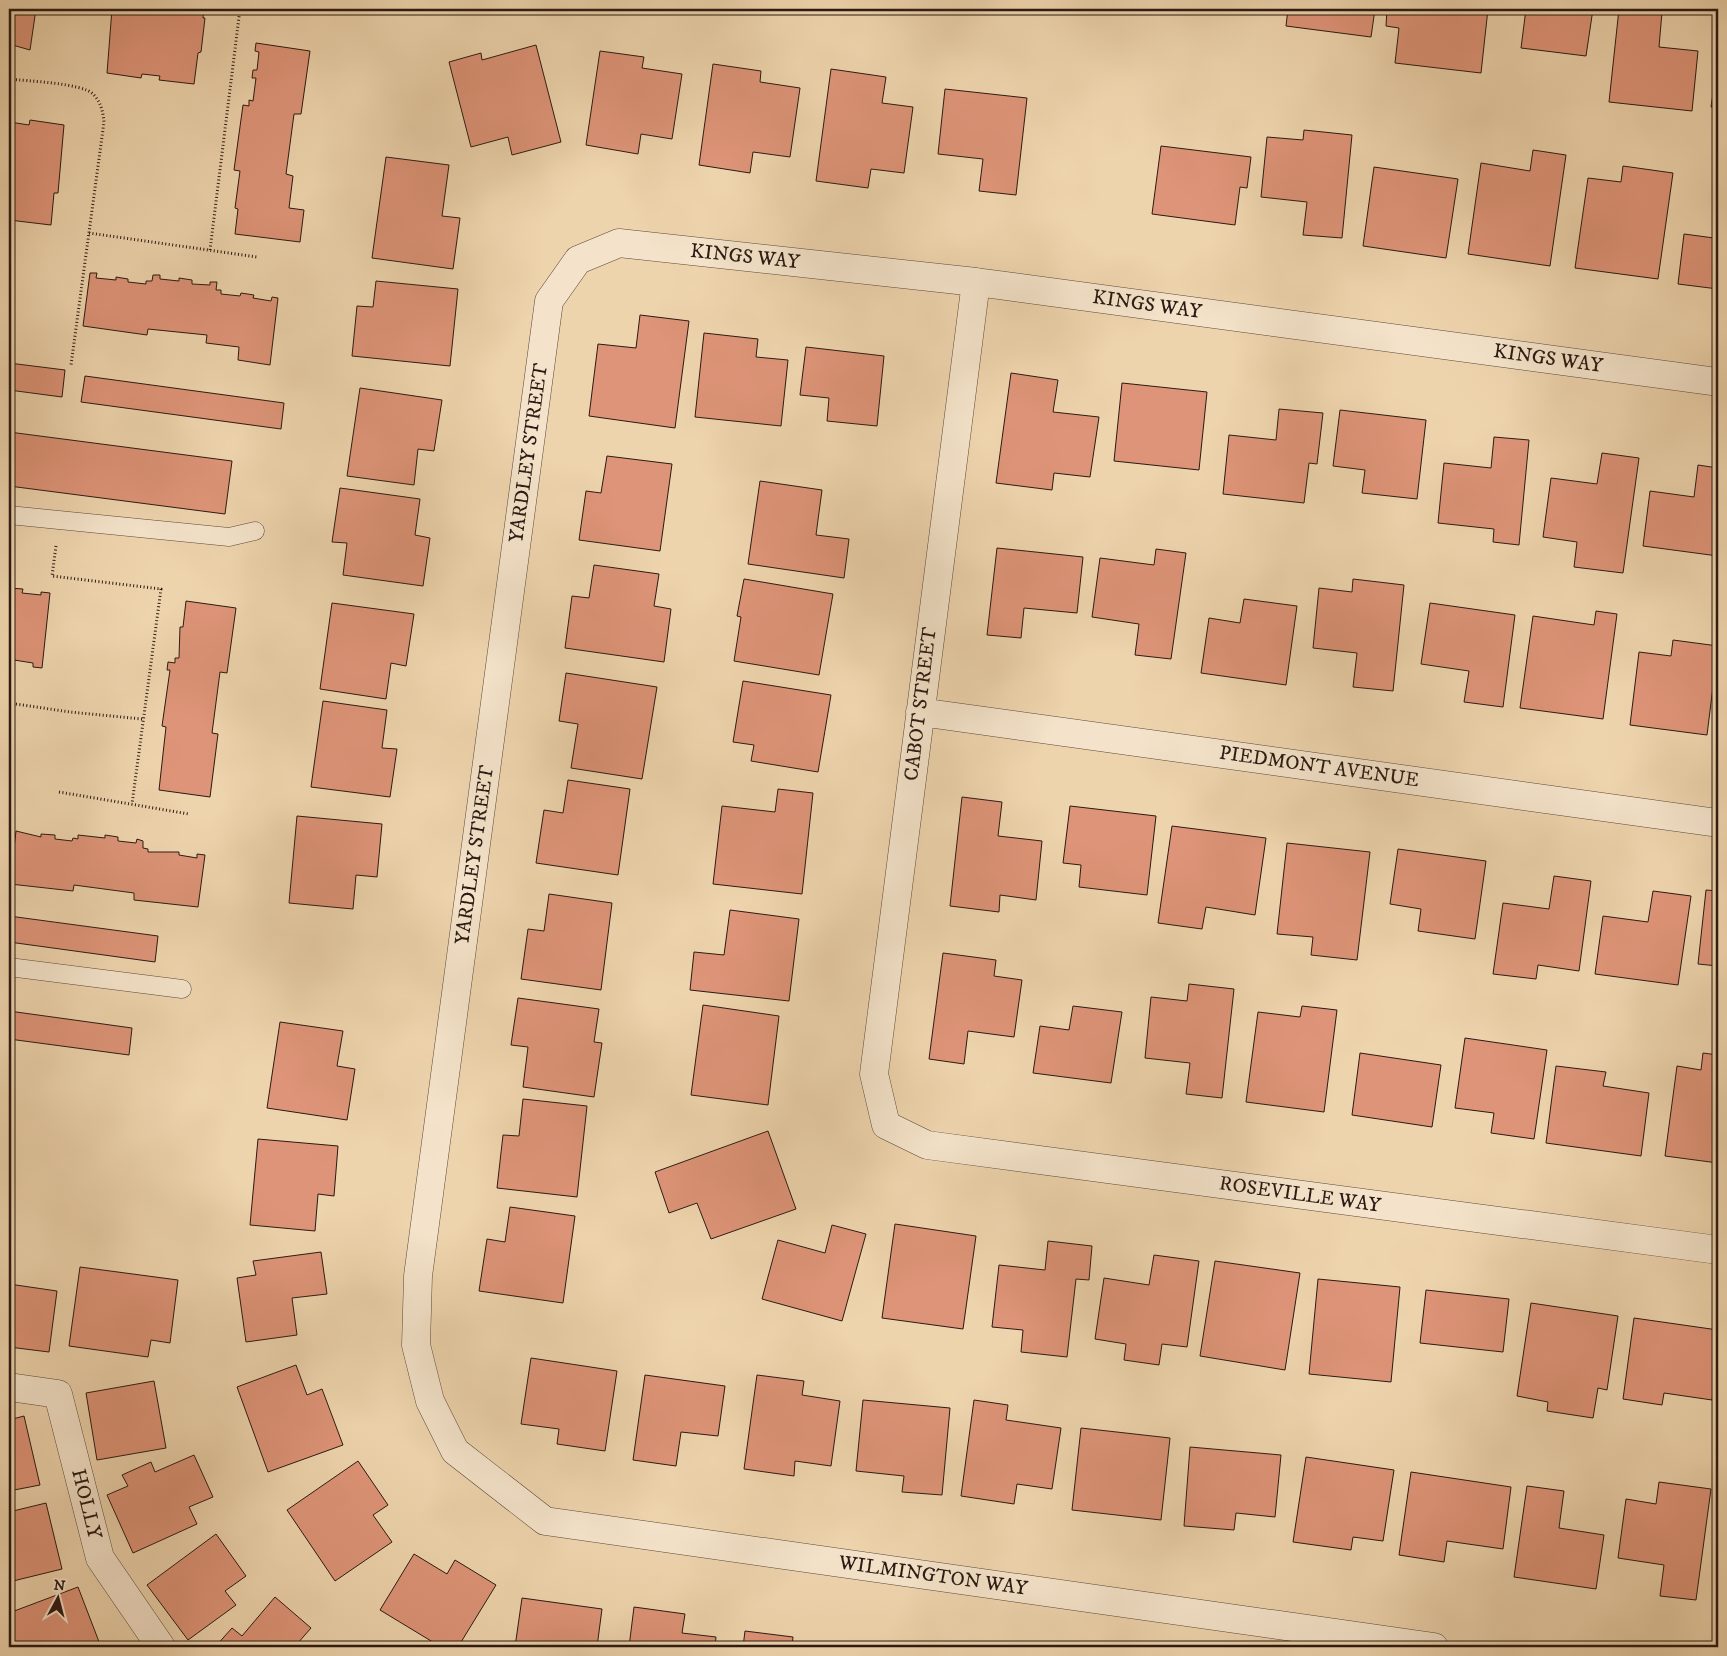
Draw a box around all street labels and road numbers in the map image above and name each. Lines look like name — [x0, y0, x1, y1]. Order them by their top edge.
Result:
street label: KINGS WAY — [689, 239, 801, 275]
street label: KINGS WAY — [1091, 285, 1204, 325]
street label: KINGS WAY — [1492, 339, 1605, 379]
street label: YARDLEY STREET — [504, 362, 554, 544]
street label: CABOT STREET — [899, 626, 943, 782]
street label: PIEDMONT AVENUE — [1217, 741, 1421, 793]
street label: YARDLEY STREET — [450, 764, 500, 946]
street label: ROSEVILLE WAY — [1218, 1171, 1383, 1219]
street label: HOLLY — [65, 1466, 107, 1542]
street label: WILMINGTON WAY — [836, 1550, 1029, 1602]

